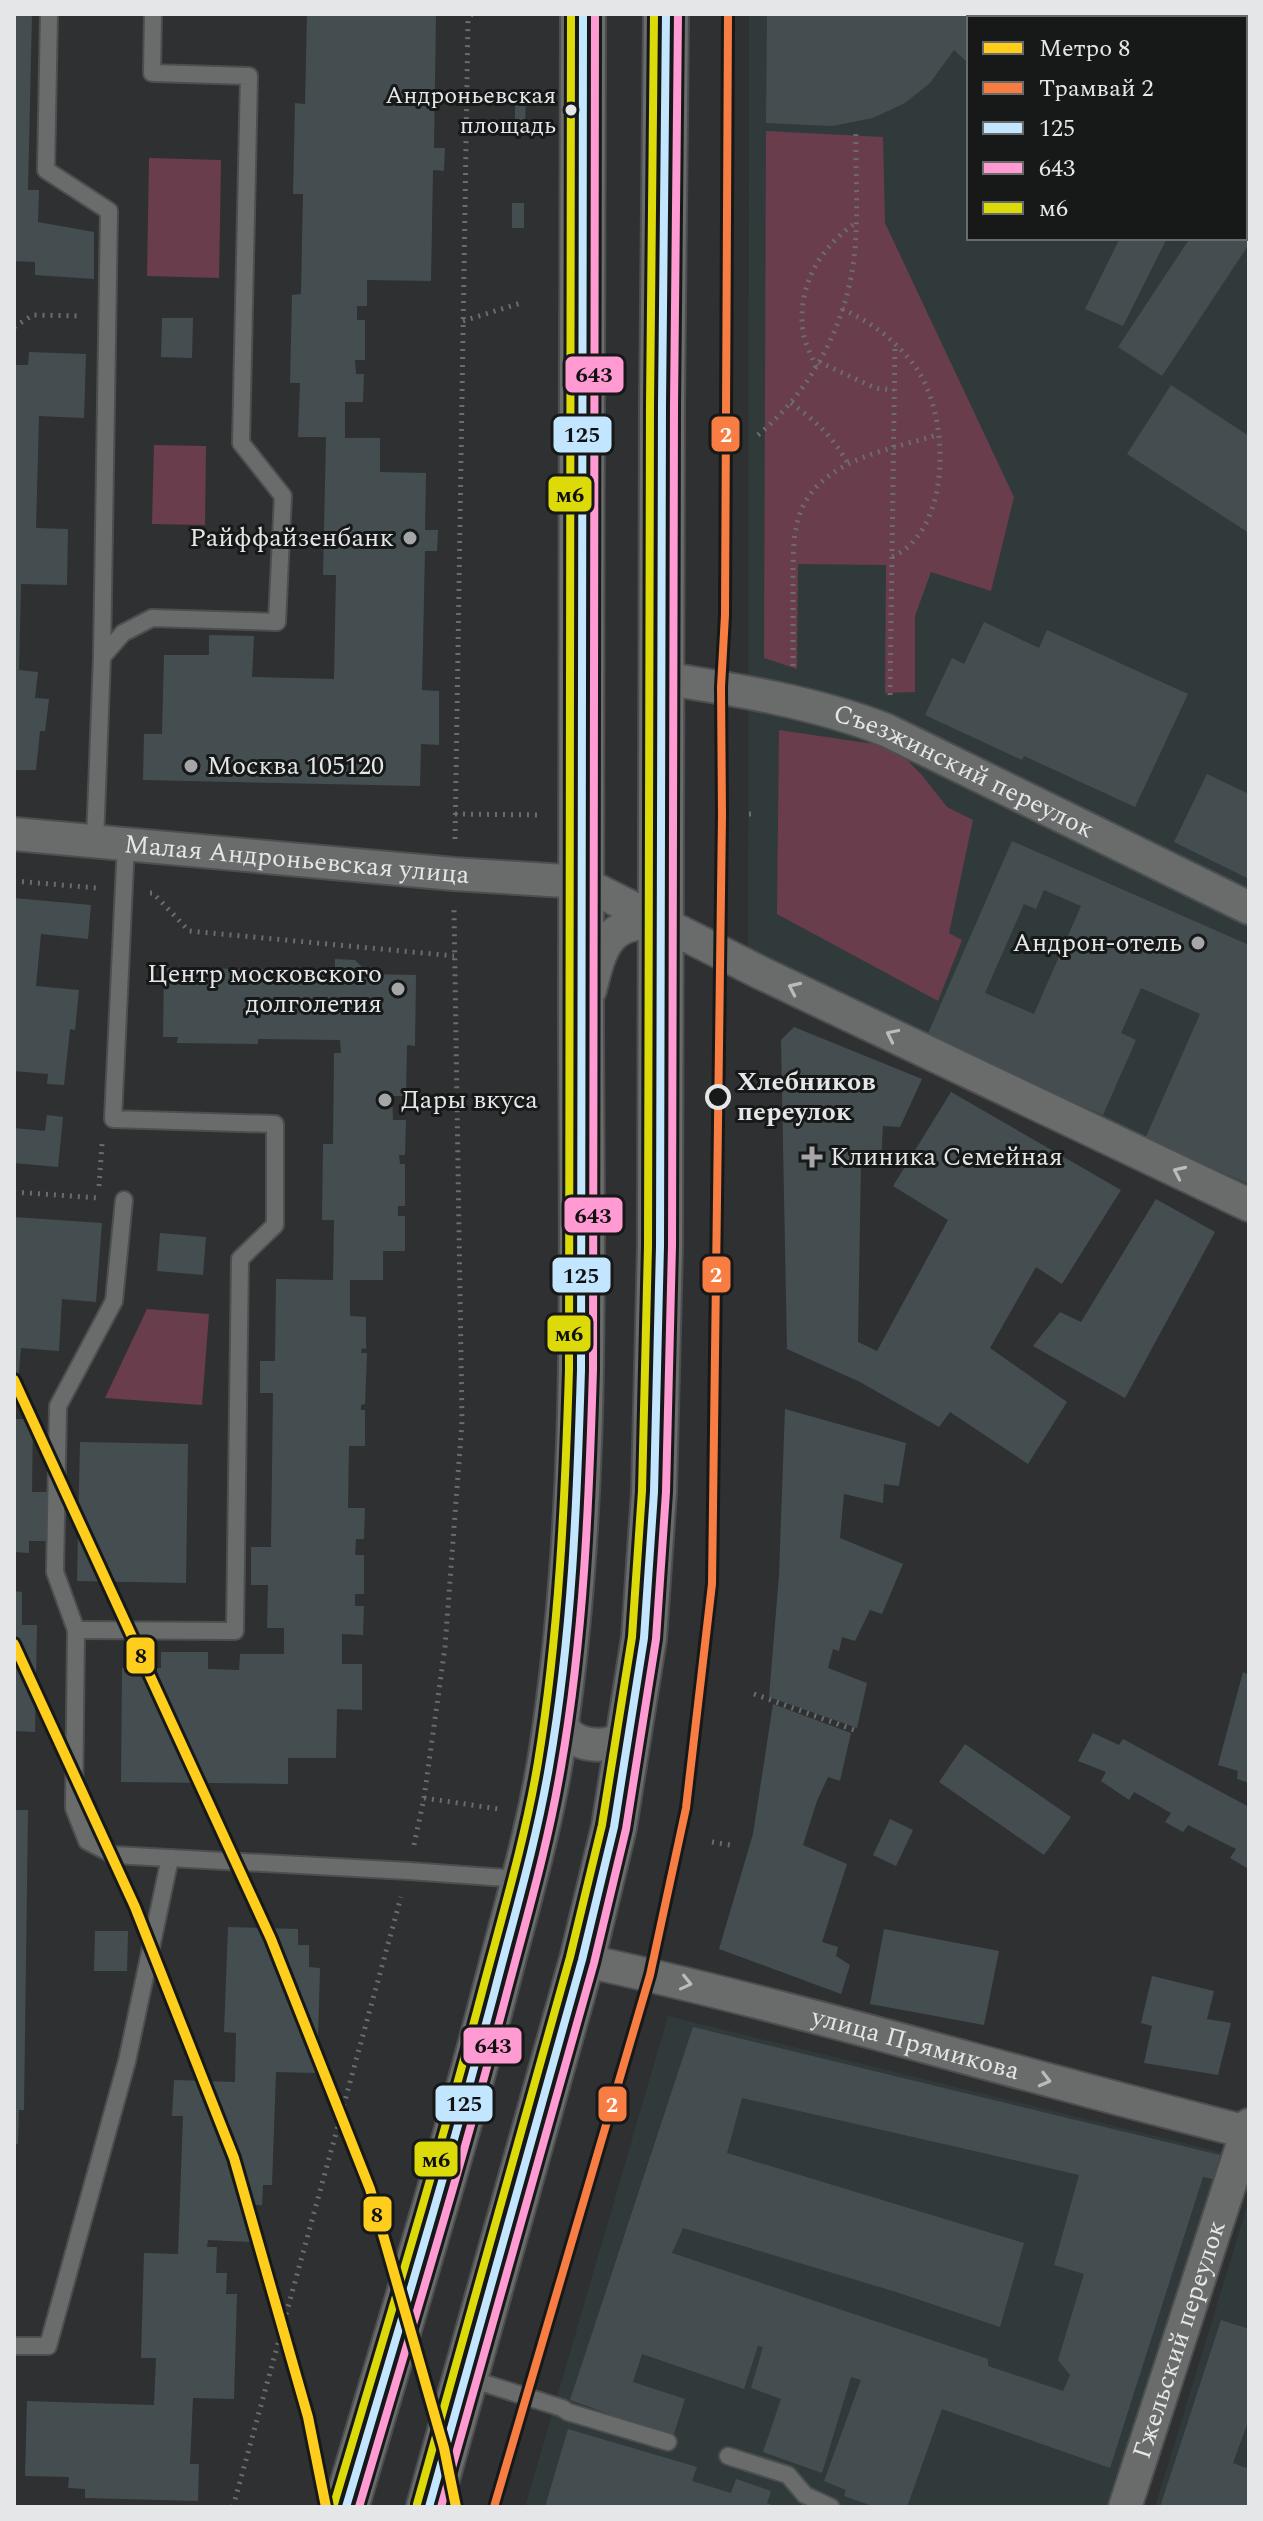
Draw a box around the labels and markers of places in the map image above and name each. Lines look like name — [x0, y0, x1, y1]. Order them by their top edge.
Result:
place label: Андроньевская площадь — [385, 78, 556, 144]
marker: Андроньевская площадь — [563, 102, 579, 118]
place label: Райффайзенбанк — [190, 518, 394, 558]
marker: Райффайзенбанк — [401, 529, 419, 547]
place label: Москва 105120 — [207, 746, 384, 786]
marker: Москва 105120 — [182, 757, 200, 775]
place label: Андрон-отель — [1012, 923, 1182, 963]
marker: Андрон-отель — [1189, 934, 1207, 952]
place label: Центр московского долголетия — [147, 954, 382, 1024]
marker: Центр московского долголетия — [389, 980, 407, 998]
place label: Хлебников переулок — [737, 1062, 875, 1132]
place label: Дары вкуса — [401, 1080, 538, 1120]
marker: Хлебников переулок — [706, 1085, 730, 1109]
marker: Дары вкуса — [376, 1091, 394, 1109]
place label: Клиника Семейная — [830, 1137, 1063, 1177]
marker: Клиника Семейная — [801, 1146, 823, 1168]

